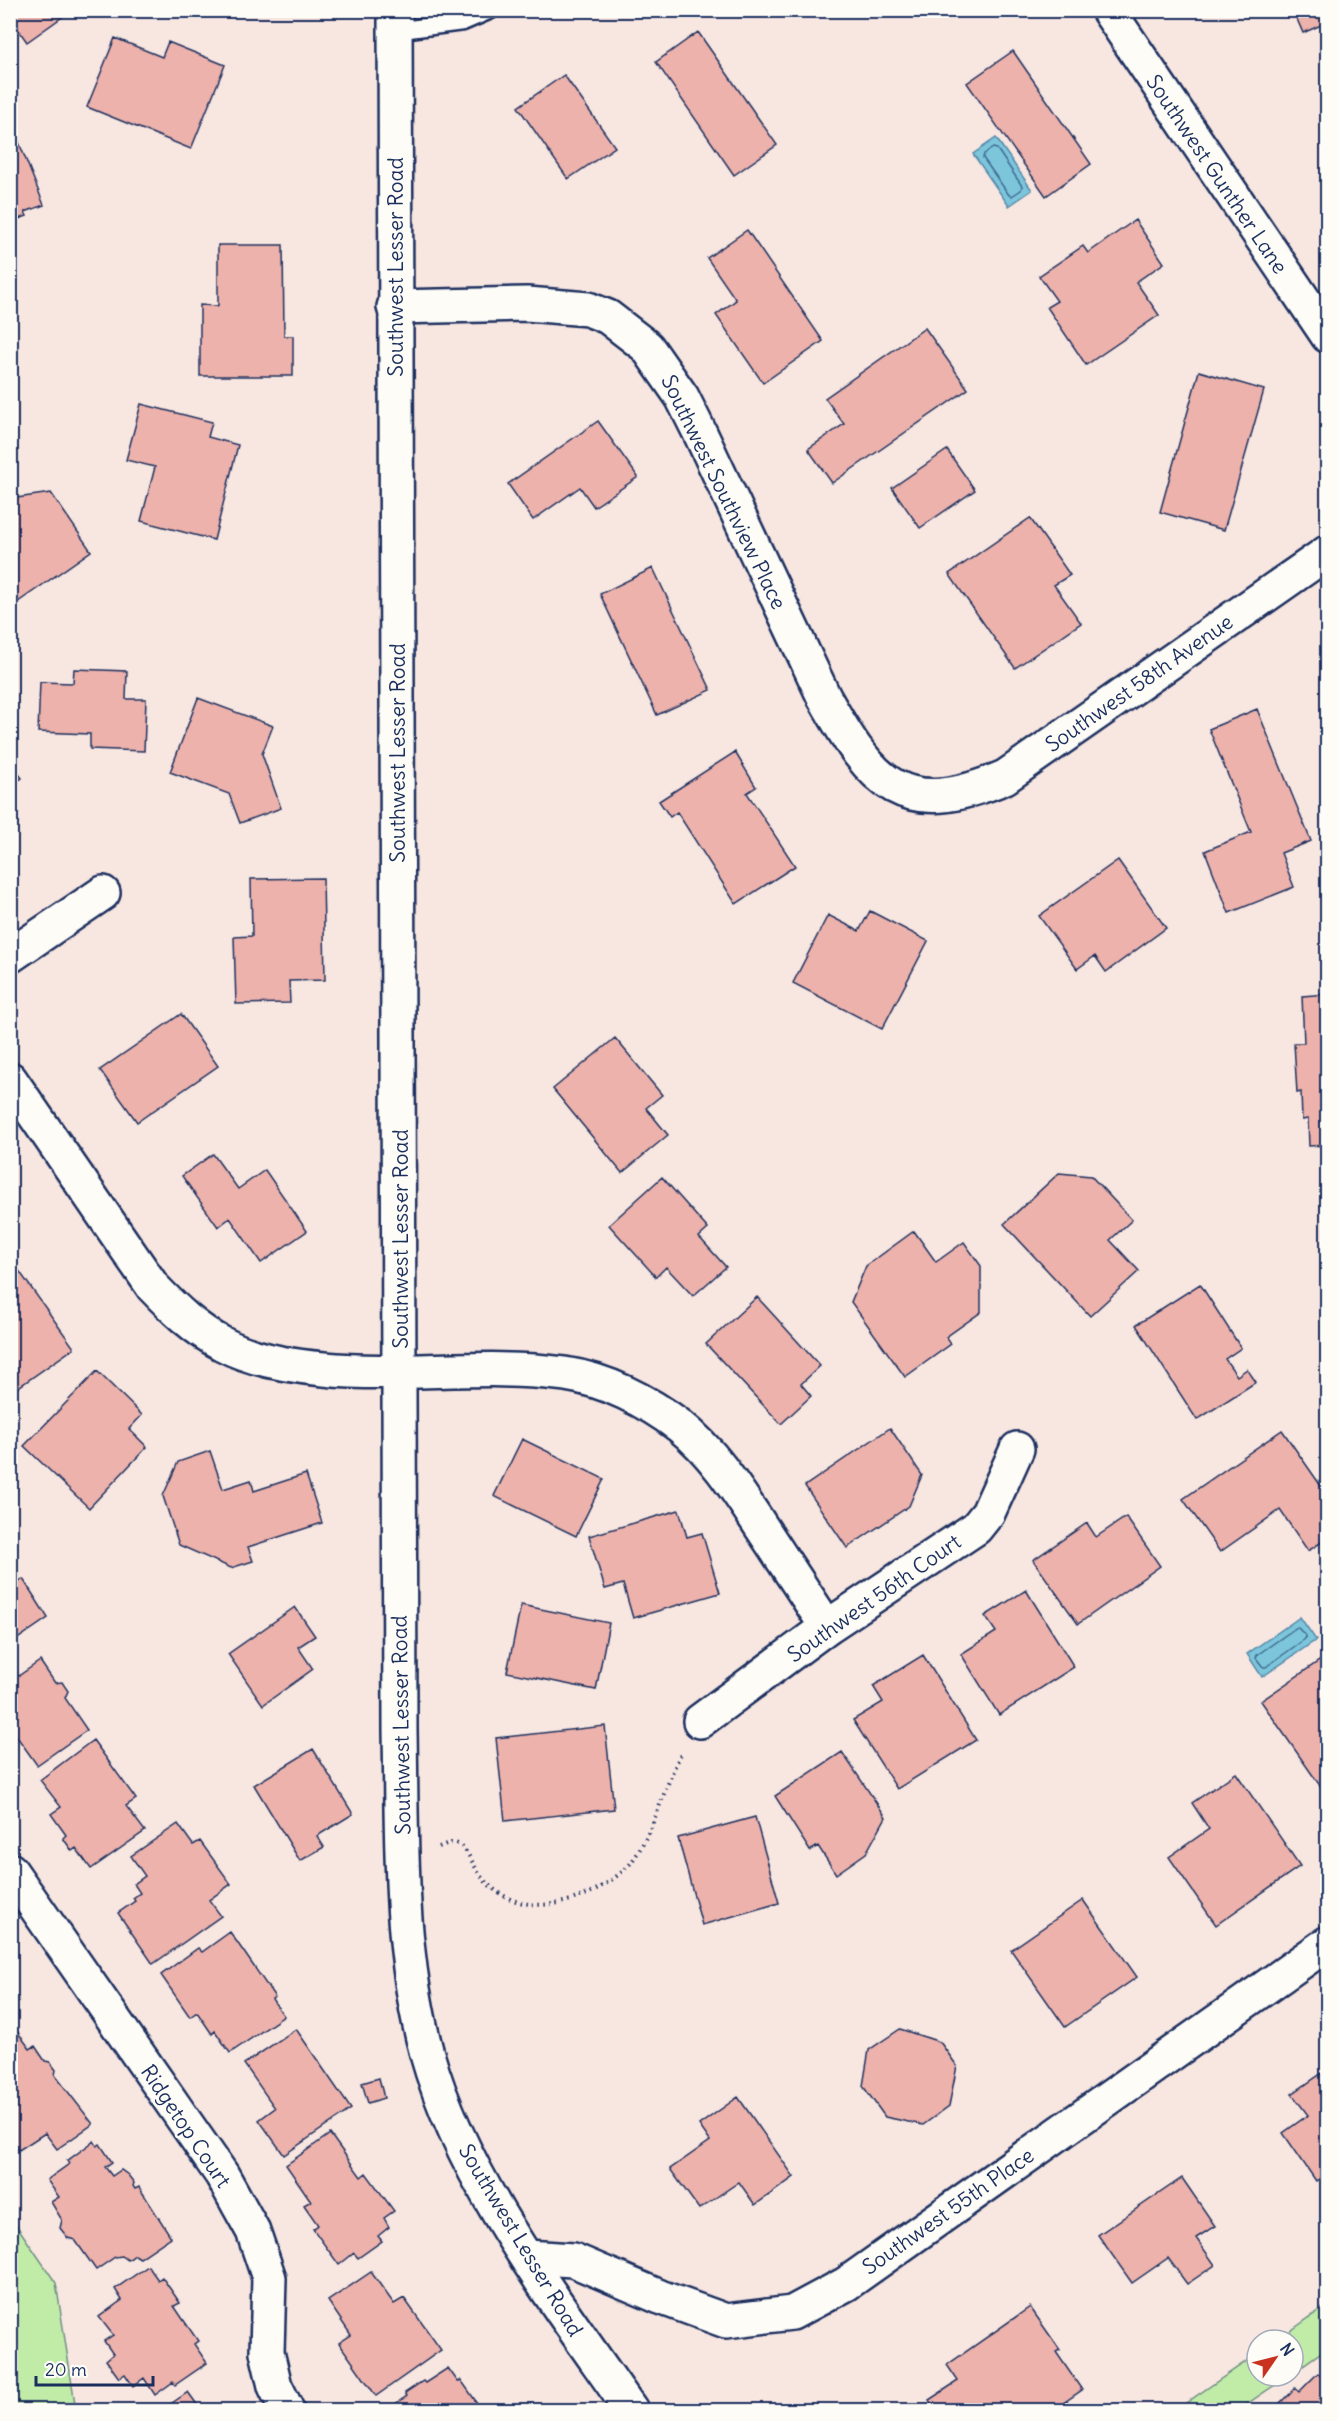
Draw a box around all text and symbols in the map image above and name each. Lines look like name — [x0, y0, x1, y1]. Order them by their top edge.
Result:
street label: Southwest Gunther Lane — [1140, 69, 1294, 279]
street label: Southwest Lesser Road — [382, 157, 409, 377]
street label: Southwest Southview Place — [655, 370, 793, 614]
street label: Southwest 58th Avenue — [1040, 608, 1238, 758]
street label: Southwest Lesser Road — [384, 643, 411, 863]
street label: Southwest Lesser Road — [387, 1129, 414, 1349]
street label: Southwest 56th Court — [782, 1528, 966, 1668]
street label: Southwest Lesser Road — [386, 1615, 416, 1835]
street label: Ridgetop Court — [135, 2059, 237, 2193]
street label: Southwest Lesser Road — [453, 2139, 589, 2341]
street label: Southwest 55th Place — [857, 2142, 1039, 2280]
north arrow — [1245, 2328, 1305, 2388]
text: N — [1276, 2339, 1299, 2360]
scale bar — [36, 2349, 153, 2387]
text: 20 m — [45, 2358, 87, 2381]

